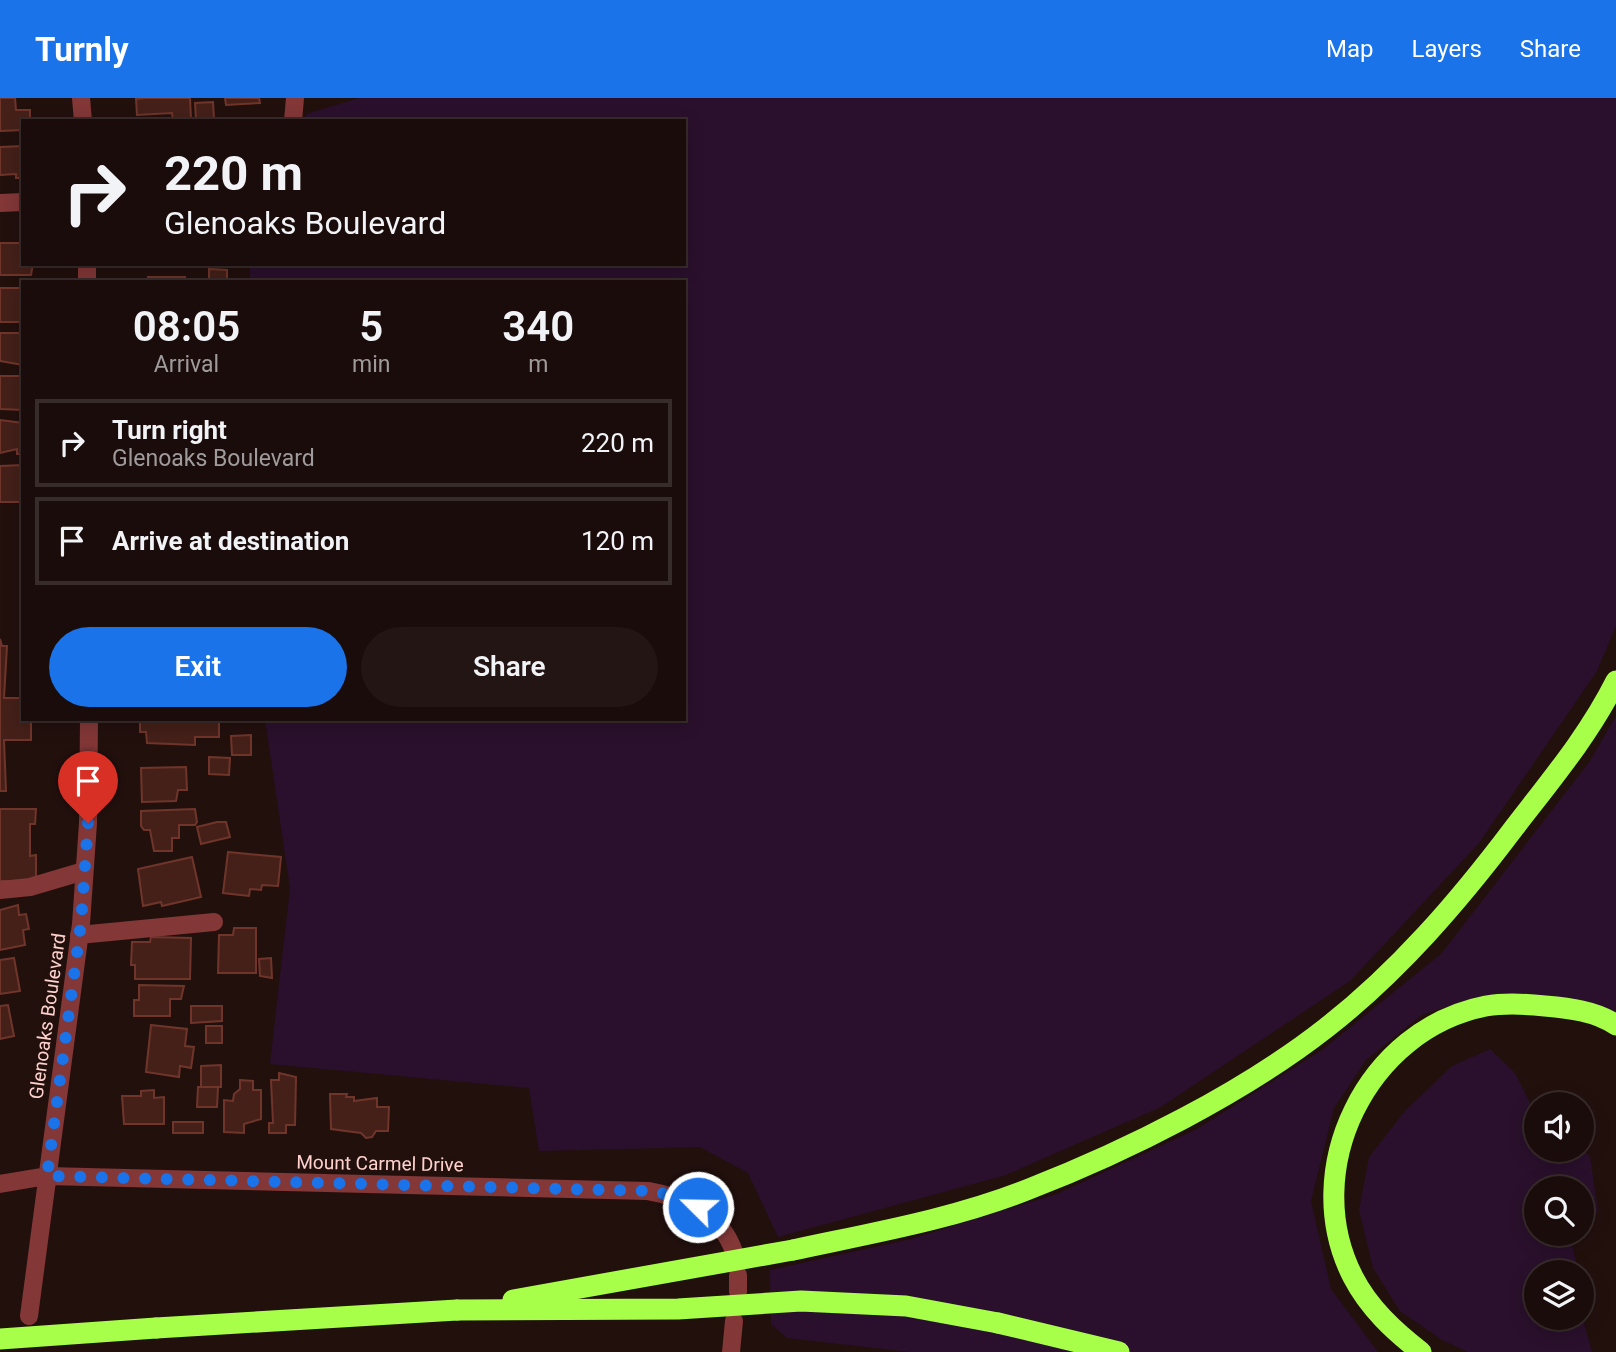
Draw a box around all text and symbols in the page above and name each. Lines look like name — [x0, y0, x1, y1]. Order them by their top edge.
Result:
text: Turnly — [35, 30, 129, 69]
text: Map — [1326, 35, 1374, 63]
text: Layers — [1412, 35, 1482, 63]
text: Share — [1520, 35, 1581, 63]
text: 220 m — [164, 145, 303, 202]
icon: right — [49, 147, 140, 238]
text: Glenoaks Boulevard — [164, 204, 446, 242]
text: 08:05 — [133, 302, 240, 351]
text: 5 — [359, 302, 383, 351]
text: 340 — [502, 302, 574, 351]
text: Arrival — [154, 351, 219, 378]
text: min — [352, 351, 390, 378]
text: m — [528, 351, 548, 378]
text: Turn right — [112, 415, 227, 445]
icon: right — [53, 424, 91, 462]
text: 220 m — [581, 428, 654, 458]
text: Glenoaks Boulevard — [112, 445, 315, 472]
icon: arrive — [53, 522, 91, 560]
text: Arrive at destination — [112, 526, 349, 556]
text: 120 m — [581, 526, 654, 556]
button: Exit — [49, 627, 347, 707]
button: Share — [361, 627, 658, 707]
pin — [58, 751, 118, 823]
icon: arrive — [69, 762, 107, 800]
street label: Glenoaks Boulevard — [24, 932, 71, 1101]
map controls — [1524, 1092, 1594, 1330]
button: sound — [1524, 1092, 1594, 1162]
street label: Mount Carmel Drive — [296, 1151, 464, 1176]
position arrow — [661, 1170, 735, 1244]
button: search — [1524, 1176, 1594, 1246]
button: layers — [1524, 1260, 1594, 1330]

